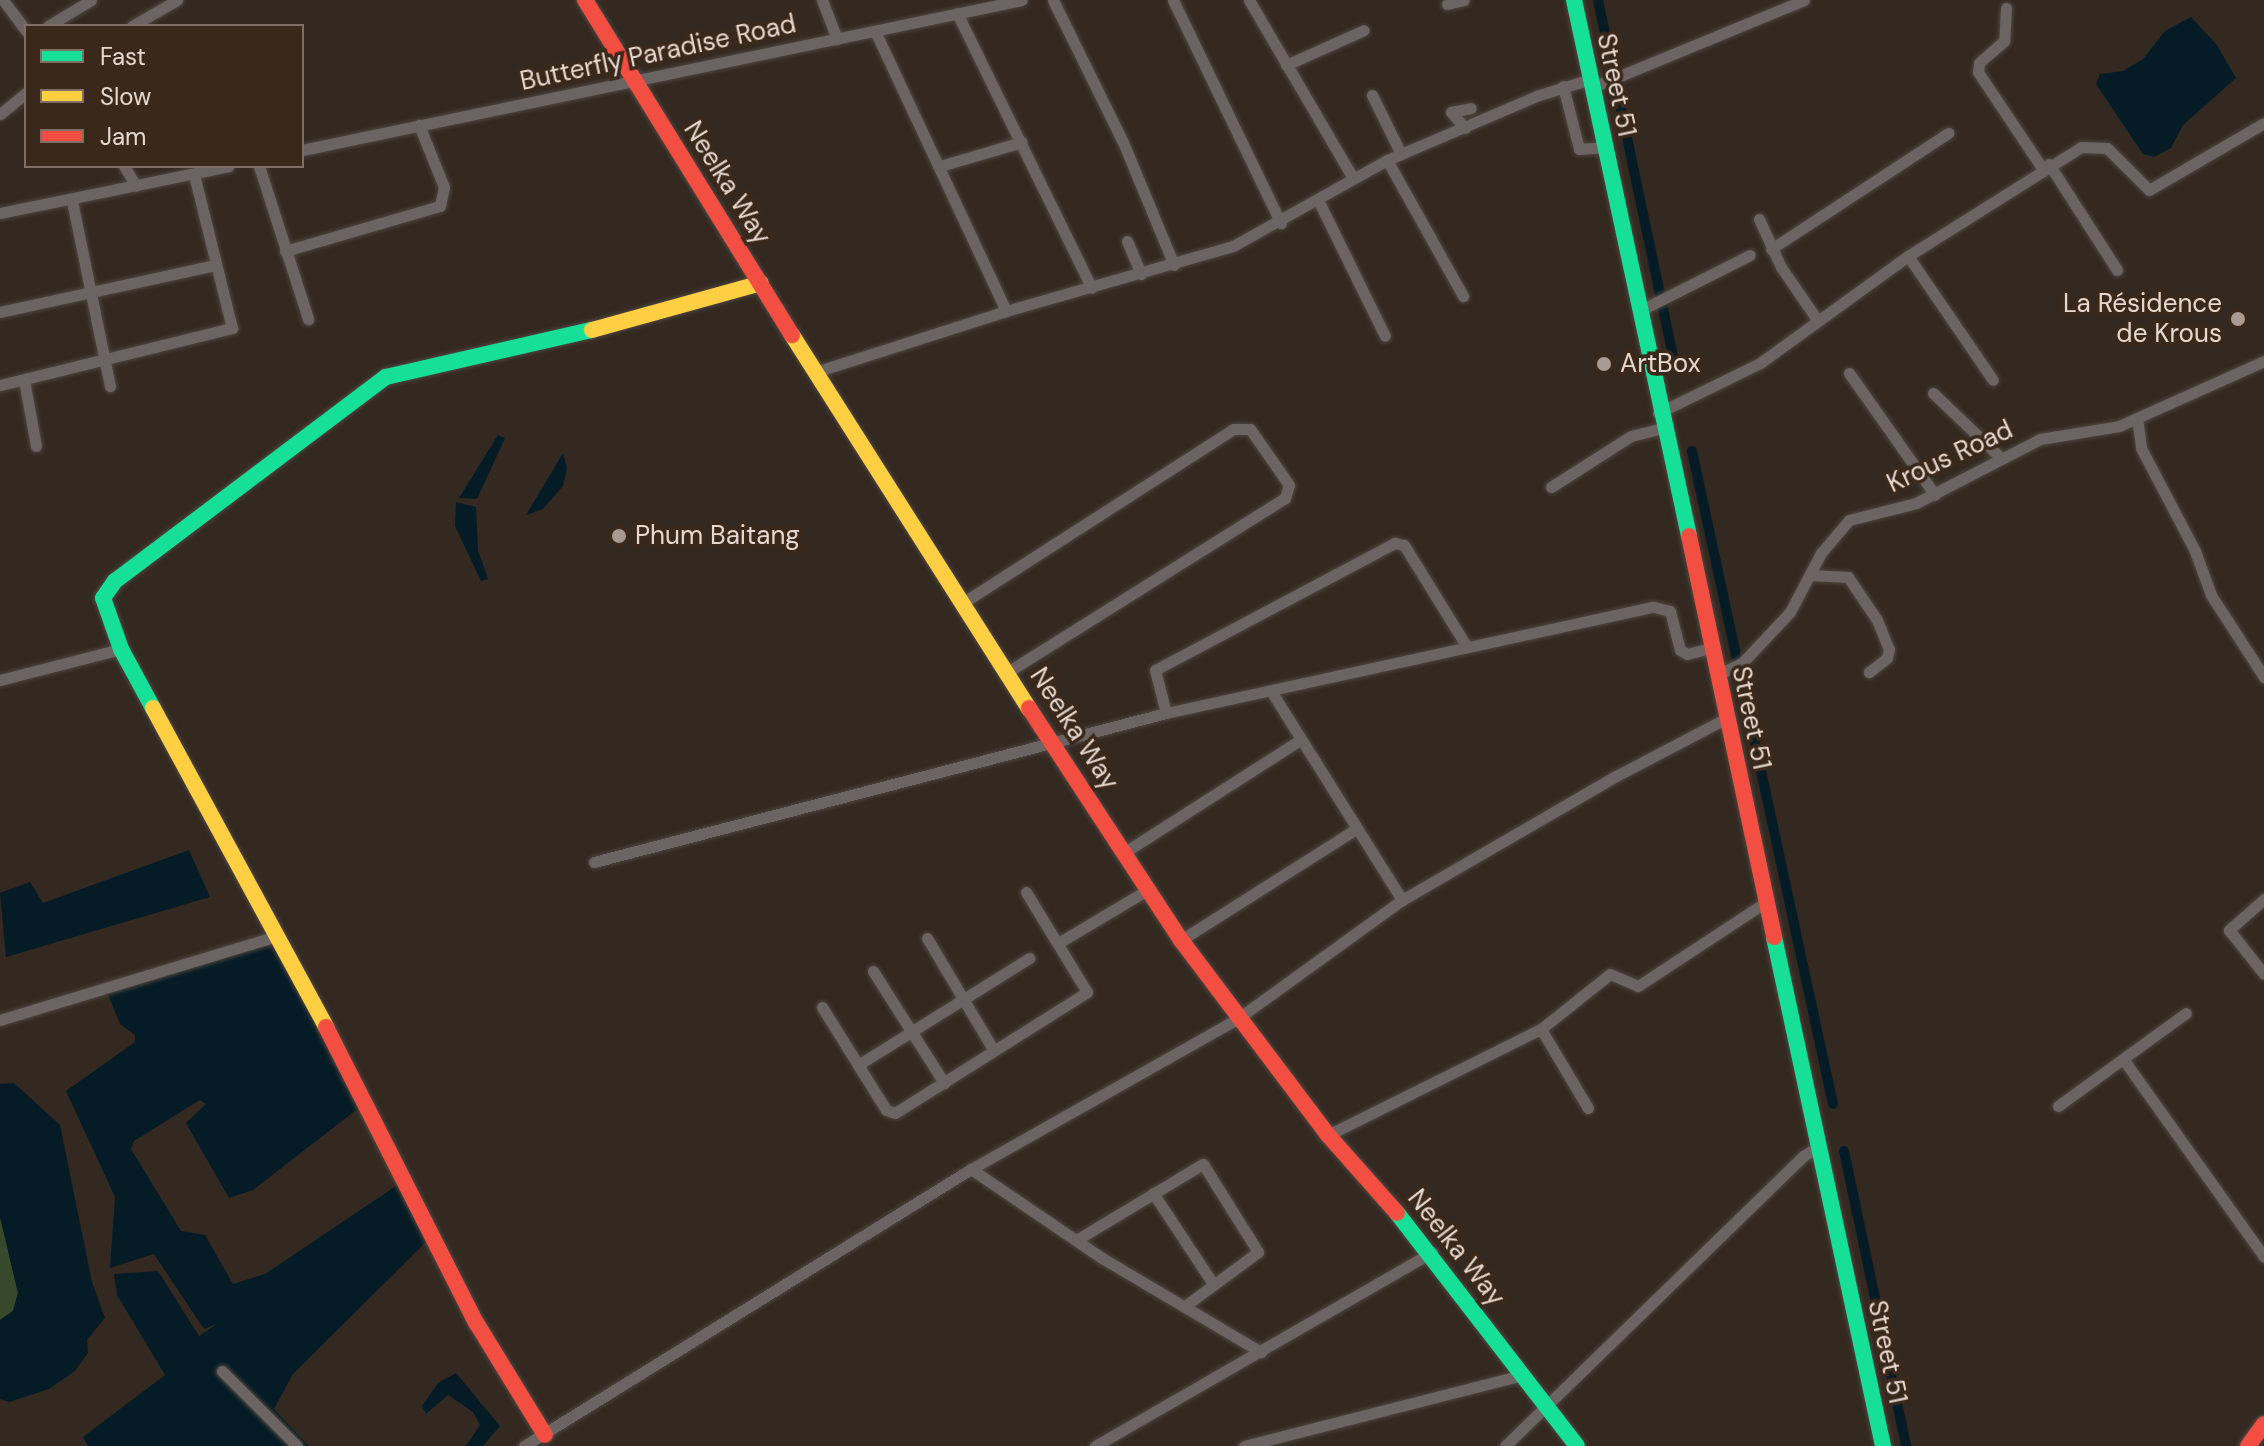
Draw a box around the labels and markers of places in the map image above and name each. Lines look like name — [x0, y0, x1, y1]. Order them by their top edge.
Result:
place label: La Résidence de Krous — [2063, 288, 2222, 350]
marker: La Résidence de Krous — [2229, 310, 2247, 328]
place label: ArtBox — [1620, 348, 1701, 380]
marker: ArtBox — [1595, 355, 1613, 373]
place label: Phum Baitang — [635, 520, 800, 552]
marker: Phum Baitang — [610, 527, 628, 545]

